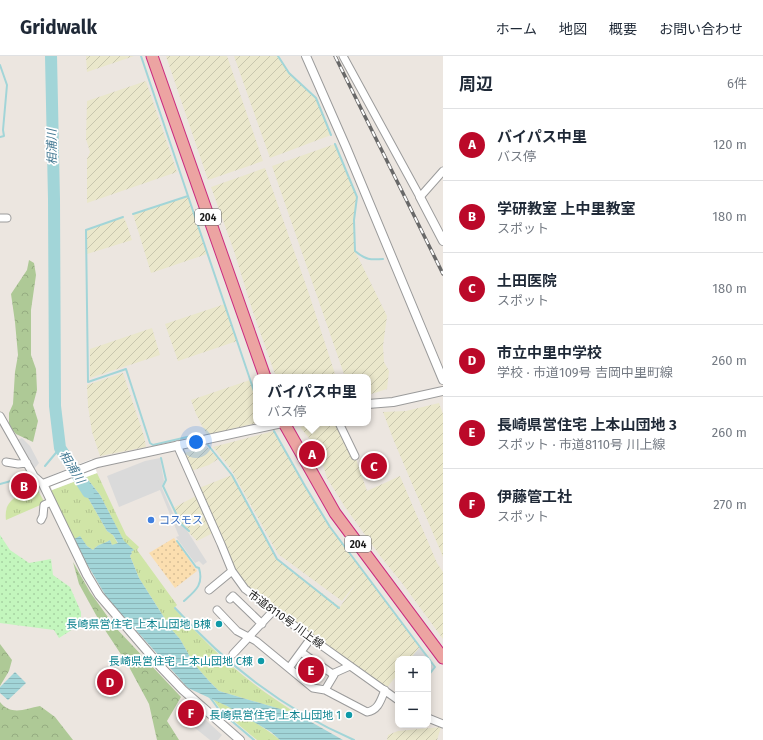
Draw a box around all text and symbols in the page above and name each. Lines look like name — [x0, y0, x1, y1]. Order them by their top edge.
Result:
text: Gridwalk — [20, 16, 97, 39]
text: ホーム — [495, 21, 537, 38]
text: 地図 — [559, 21, 587, 38]
text: 概要 — [609, 21, 637, 38]
text: お問い合わせ — [659, 21, 743, 38]
text: 周辺 — [459, 74, 493, 95]
text: 6件 — [727, 76, 747, 91]
water label: 相浦川 — [45, 127, 59, 165]
text: バイパス中里 — [497, 128, 587, 146]
text: A — [468, 137, 476, 152]
text: 120 m — [713, 137, 747, 152]
text: バス停 — [497, 149, 536, 164]
text: 学研教室 上中里教室 — [497, 200, 636, 218]
road number: 204 — [195, 209, 221, 225]
text: B — [468, 209, 476, 224]
text: 180 m — [712, 209, 747, 224]
text: スポット — [497, 221, 549, 236]
text: 土田医院 — [497, 272, 557, 290]
text: C — [468, 281, 476, 296]
text: 180 m — [712, 281, 747, 296]
text: スポット — [497, 293, 549, 308]
text: 市立中里中学校 — [497, 344, 602, 362]
text: D — [468, 353, 476, 368]
text: 260 m — [712, 353, 747, 368]
text: 学校 · 市道109号 吉岡中里町線 — [497, 365, 673, 380]
popup — [253, 374, 371, 426]
text: バイパス中里 — [267, 383, 357, 401]
text: バス停 — [267, 404, 306, 419]
text: 長崎県営住宅 上本山団地 3 — [497, 416, 677, 434]
text: E — [469, 425, 475, 440]
text: 260 m — [712, 425, 747, 440]
your location — [186, 432, 206, 452]
text: スポット · 市道8110号 川上線 — [497, 437, 666, 452]
pin: A — [299, 439, 325, 469]
water label: 相浦川 — [57, 448, 89, 488]
pin: C — [361, 451, 387, 481]
pin: B — [11, 471, 37, 501]
text: 伊藤管工社 — [497, 488, 572, 506]
text: F — [469, 497, 475, 512]
text: 270 m — [713, 497, 747, 512]
text: スポット — [497, 509, 549, 524]
place label: コスモス — [159, 514, 203, 527]
marker: コスモス — [146, 515, 156, 525]
road number: 204 — [345, 536, 371, 552]
street label: 市道8110号 川上線 — [245, 588, 326, 651]
place label: 長崎県営住宅 上本山団地 B棟 — [66, 618, 211, 631]
marker: 長崎県営住宅 上本山団地 B棟 — [214, 619, 224, 629]
place label: 長崎県営住宅 上本山団地 C棟 — [109, 655, 253, 668]
pin: E — [298, 655, 324, 685]
marker: 長崎県営住宅 上本山団地 C棟 — [256, 656, 266, 666]
map controls — [395, 656, 431, 728]
button: + — [395, 656, 431, 692]
pin: D — [97, 667, 123, 697]
button: − — [395, 692, 431, 728]
pin: F — [178, 698, 204, 728]
place label: 長崎県営住宅 上本山団地 1 — [209, 709, 341, 722]
marker: 長崎県営住宅 上本山団地 1 — [344, 710, 354, 720]

